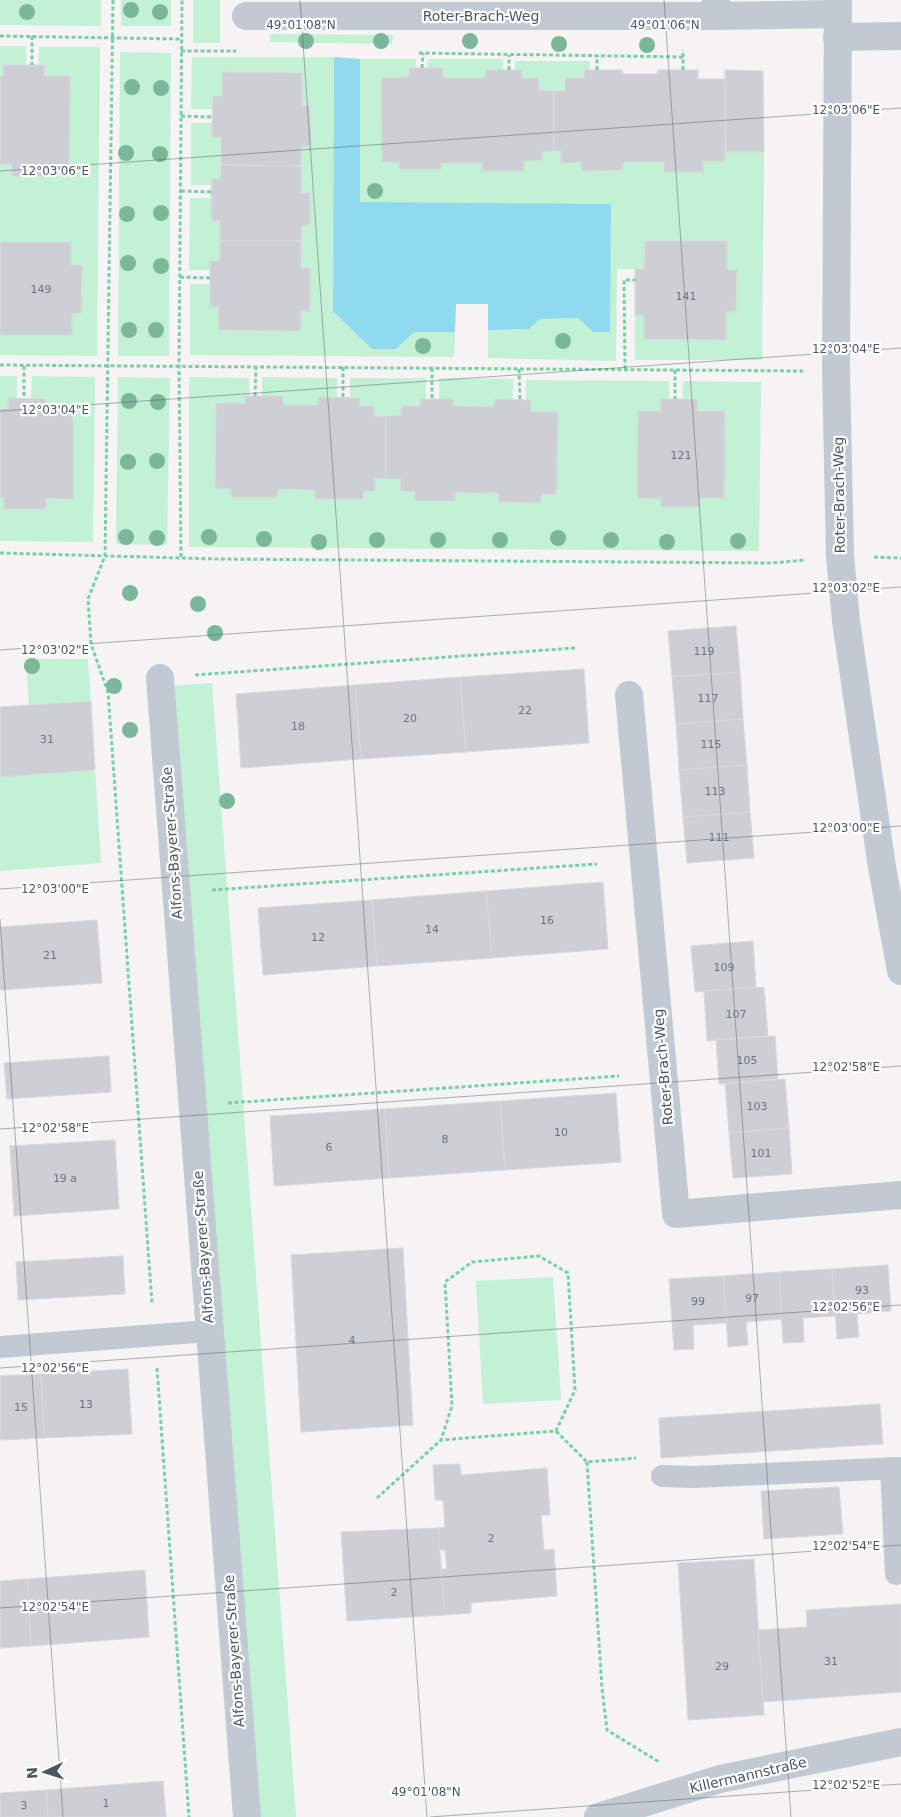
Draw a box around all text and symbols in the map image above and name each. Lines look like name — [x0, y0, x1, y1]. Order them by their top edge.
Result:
street label: Roter-Brach-Weg — [423, 8, 539, 24]
text: 49°01'08"N — [266, 18, 336, 32]
text: 49°01'06"N — [630, 18, 700, 32]
text: 12°03'06"E — [812, 103, 880, 117]
text: 12°03'06"E — [21, 164, 89, 178]
house number: 149 — [31, 283, 52, 296]
house number: 141 — [676, 290, 697, 303]
text: 12°03'04"E — [812, 342, 880, 356]
text: 12°03'04"E — [21, 403, 89, 417]
street label: Roter-Brach-Weg — [830, 437, 848, 553]
house number: 121 — [671, 449, 692, 462]
text: 12°03'02"E — [812, 581, 880, 595]
text: 12°03'02"E — [21, 643, 89, 657]
house number: 119 — [694, 645, 715, 658]
house number: 117 — [698, 692, 719, 705]
house number: 22 — [518, 704, 532, 717]
house number: 20 — [403, 712, 417, 725]
house number: 18 — [291, 720, 305, 733]
house number: 31 — [40, 733, 54, 746]
house number: 115 — [701, 738, 722, 751]
street label: Alfons-Bayerer-Straße — [159, 766, 185, 920]
house number: 113 — [705, 785, 726, 798]
text: 12°03'00"E — [812, 821, 880, 835]
house number: 111 — [709, 831, 730, 844]
text: 12°03'00"E — [21, 882, 89, 896]
house number: 16 — [540, 914, 554, 927]
house number: 14 — [425, 923, 439, 936]
house number: 12 — [311, 931, 325, 944]
house number: 21 — [43, 949, 57, 962]
house number: 109 — [714, 961, 735, 974]
street label: Roter-Brach-Weg — [650, 1008, 676, 1126]
house number: 107 — [726, 1008, 747, 1021]
house number: 105 — [737, 1054, 758, 1067]
text: 12°02'58"E — [812, 1060, 880, 1074]
house number: 103 — [747, 1100, 768, 1113]
text: 12°02'58"E — [21, 1121, 89, 1135]
house number: 10 — [554, 1126, 568, 1139]
house number: 8 — [442, 1133, 449, 1146]
house number: 6 — [326, 1141, 333, 1154]
house number: 101 — [751, 1147, 772, 1160]
street label: Alfons-Bayerer-Straße — [190, 1170, 216, 1324]
house number: 19 a — [53, 1172, 77, 1185]
house number: 93 — [855, 1284, 869, 1297]
house number: 97 — [745, 1292, 759, 1305]
house number: 99 — [691, 1295, 705, 1308]
text: 12°02'56"E — [812, 1300, 880, 1314]
house number: 4 — [349, 1334, 356, 1347]
text: 12°02'56"E — [21, 1361, 89, 1375]
house number: 13 — [79, 1398, 93, 1411]
house number: 15 — [14, 1401, 28, 1414]
house number: 2 — [488, 1532, 495, 1545]
text: 12°02'54"E — [812, 1539, 880, 1553]
street label: Alfons-Bayerer-Straße — [221, 1574, 247, 1728]
house number: 2 — [391, 1586, 398, 1599]
text: 12°02'54"E — [21, 1600, 89, 1614]
house number: 31 — [824, 1655, 838, 1668]
house number: 29 — [715, 1660, 729, 1673]
north arrow — [20, 1747, 70, 1797]
street label: Killermannstraße — [688, 1754, 808, 1796]
text: N — [24, 1767, 40, 1779]
text: 12°02'52"E — [812, 1778, 880, 1792]
text: 49°01'08"N — [391, 1785, 461, 1799]
house number: 1 — [103, 1797, 110, 1810]
house number: 3 — [21, 1799, 28, 1812]

